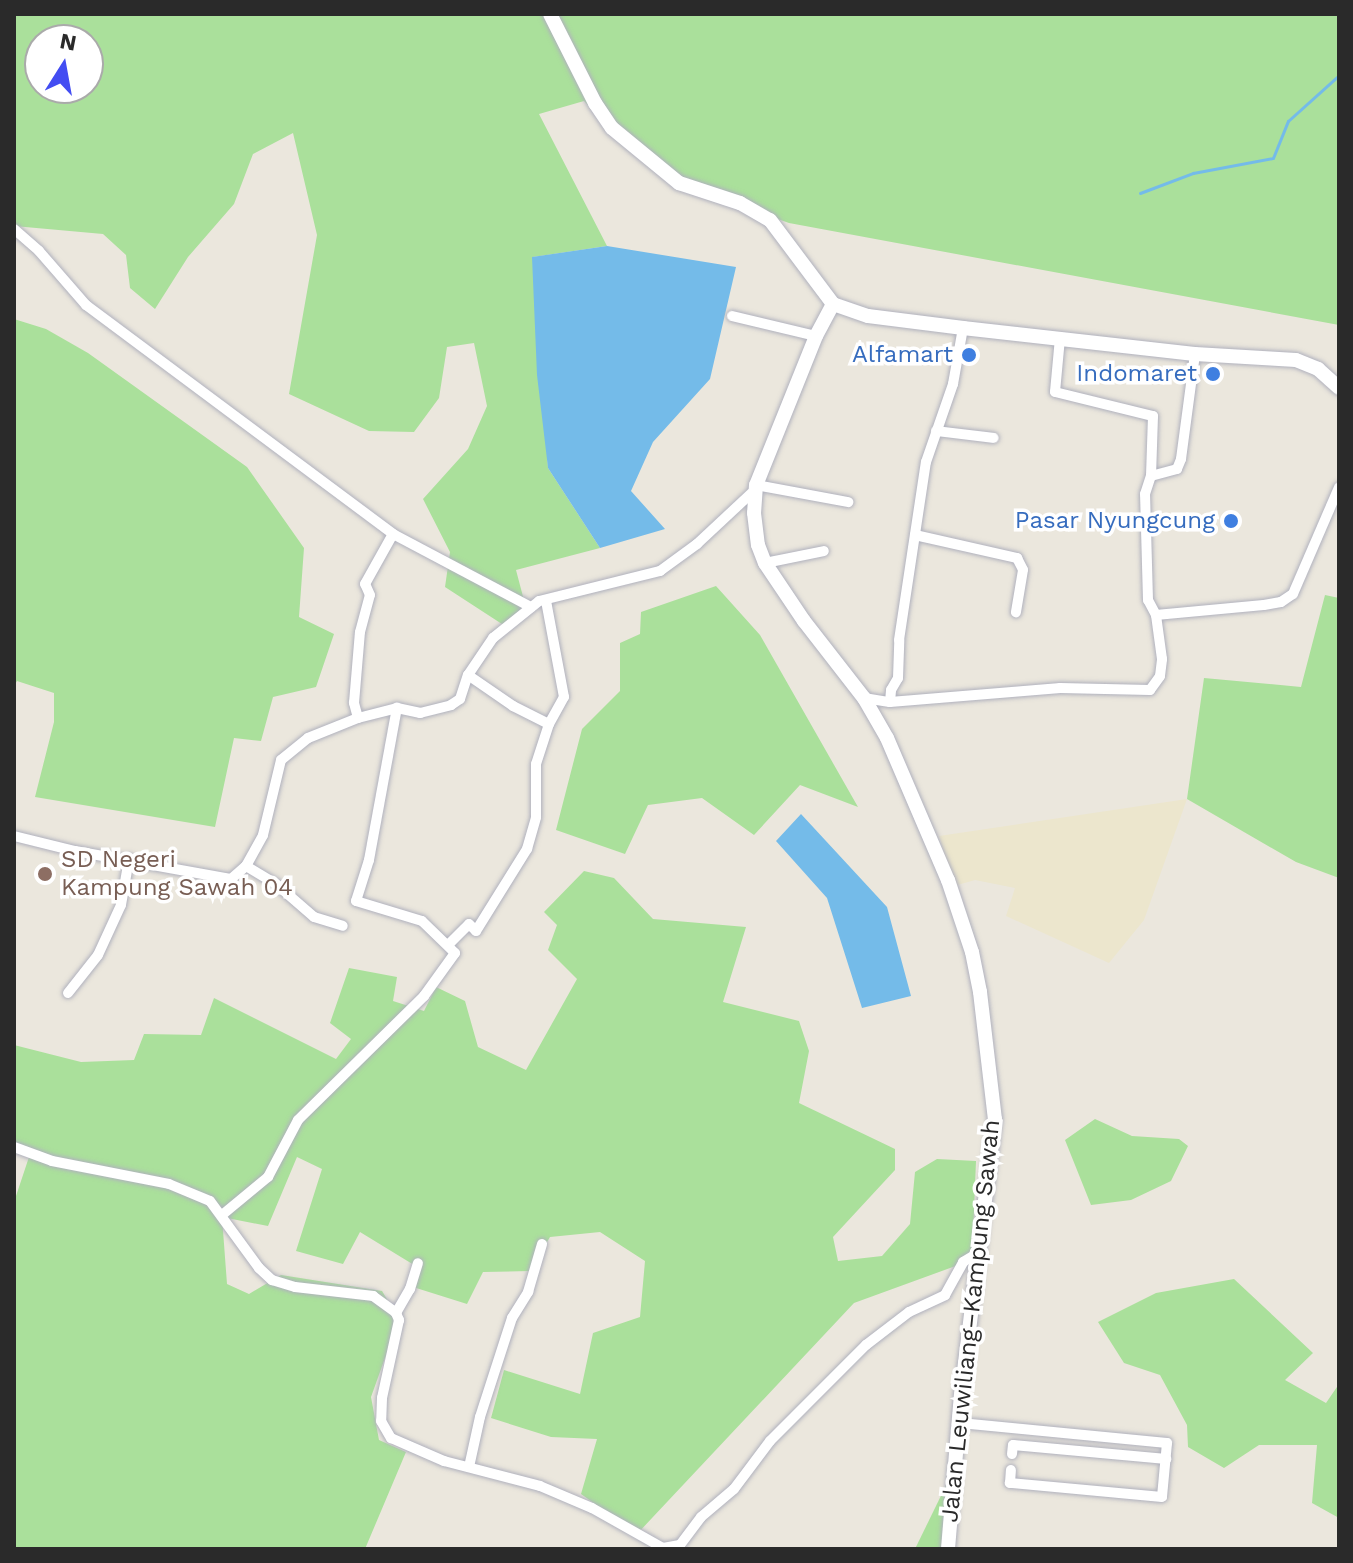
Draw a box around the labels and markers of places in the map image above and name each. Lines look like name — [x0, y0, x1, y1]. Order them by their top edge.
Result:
place label: Alfamart — [852, 341, 953, 369]
marker: Alfamart — [960, 346, 978, 364]
place label: Indomaret — [1076, 360, 1197, 388]
marker: Indomaret — [1204, 365, 1222, 383]
place label: Pasar Nyungcung — [1014, 507, 1215, 535]
marker: Pasar Nyungcung — [1222, 512, 1240, 530]
place label: SD Negeri Kampung Sawah 04 — [61, 846, 293, 902]
marker: SD Negeri Kampung Sawah 04 — [36, 865, 54, 883]

